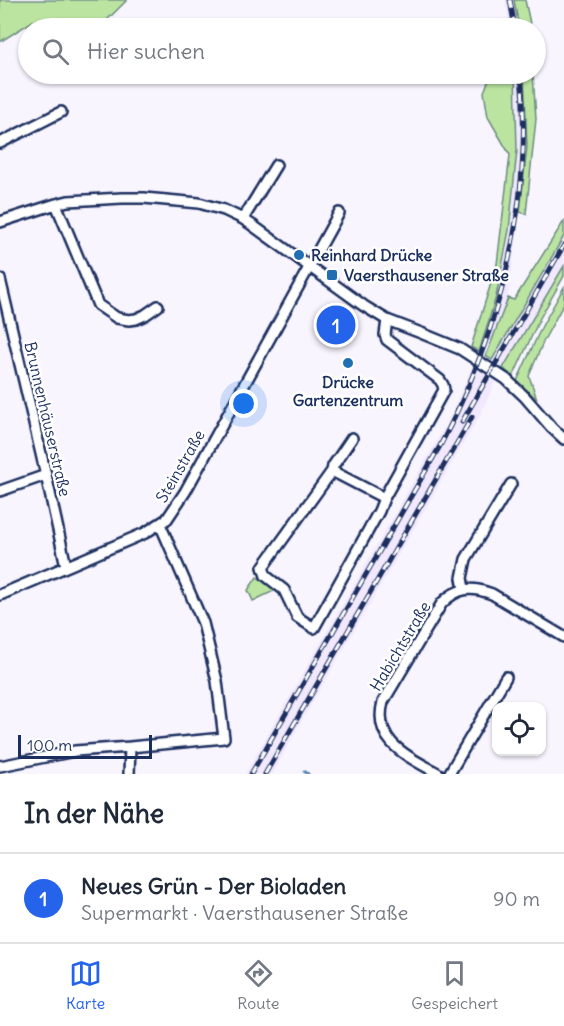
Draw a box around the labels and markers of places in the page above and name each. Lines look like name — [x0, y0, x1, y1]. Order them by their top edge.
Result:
place label: Reinhard Drücke — [311, 245, 433, 265]
marker: Reinhard Drücke — [292, 248, 306, 262]
place label: Vaersthausener Straße — [344, 265, 509, 285]
marker: Vaersthausener Straße — [325, 268, 339, 282]
pin: 1 — [316, 302, 356, 348]
marker: Drücke Gartenzentrum — [341, 356, 355, 370]
place label: Drücke Gartenzentrum — [293, 372, 403, 410]

